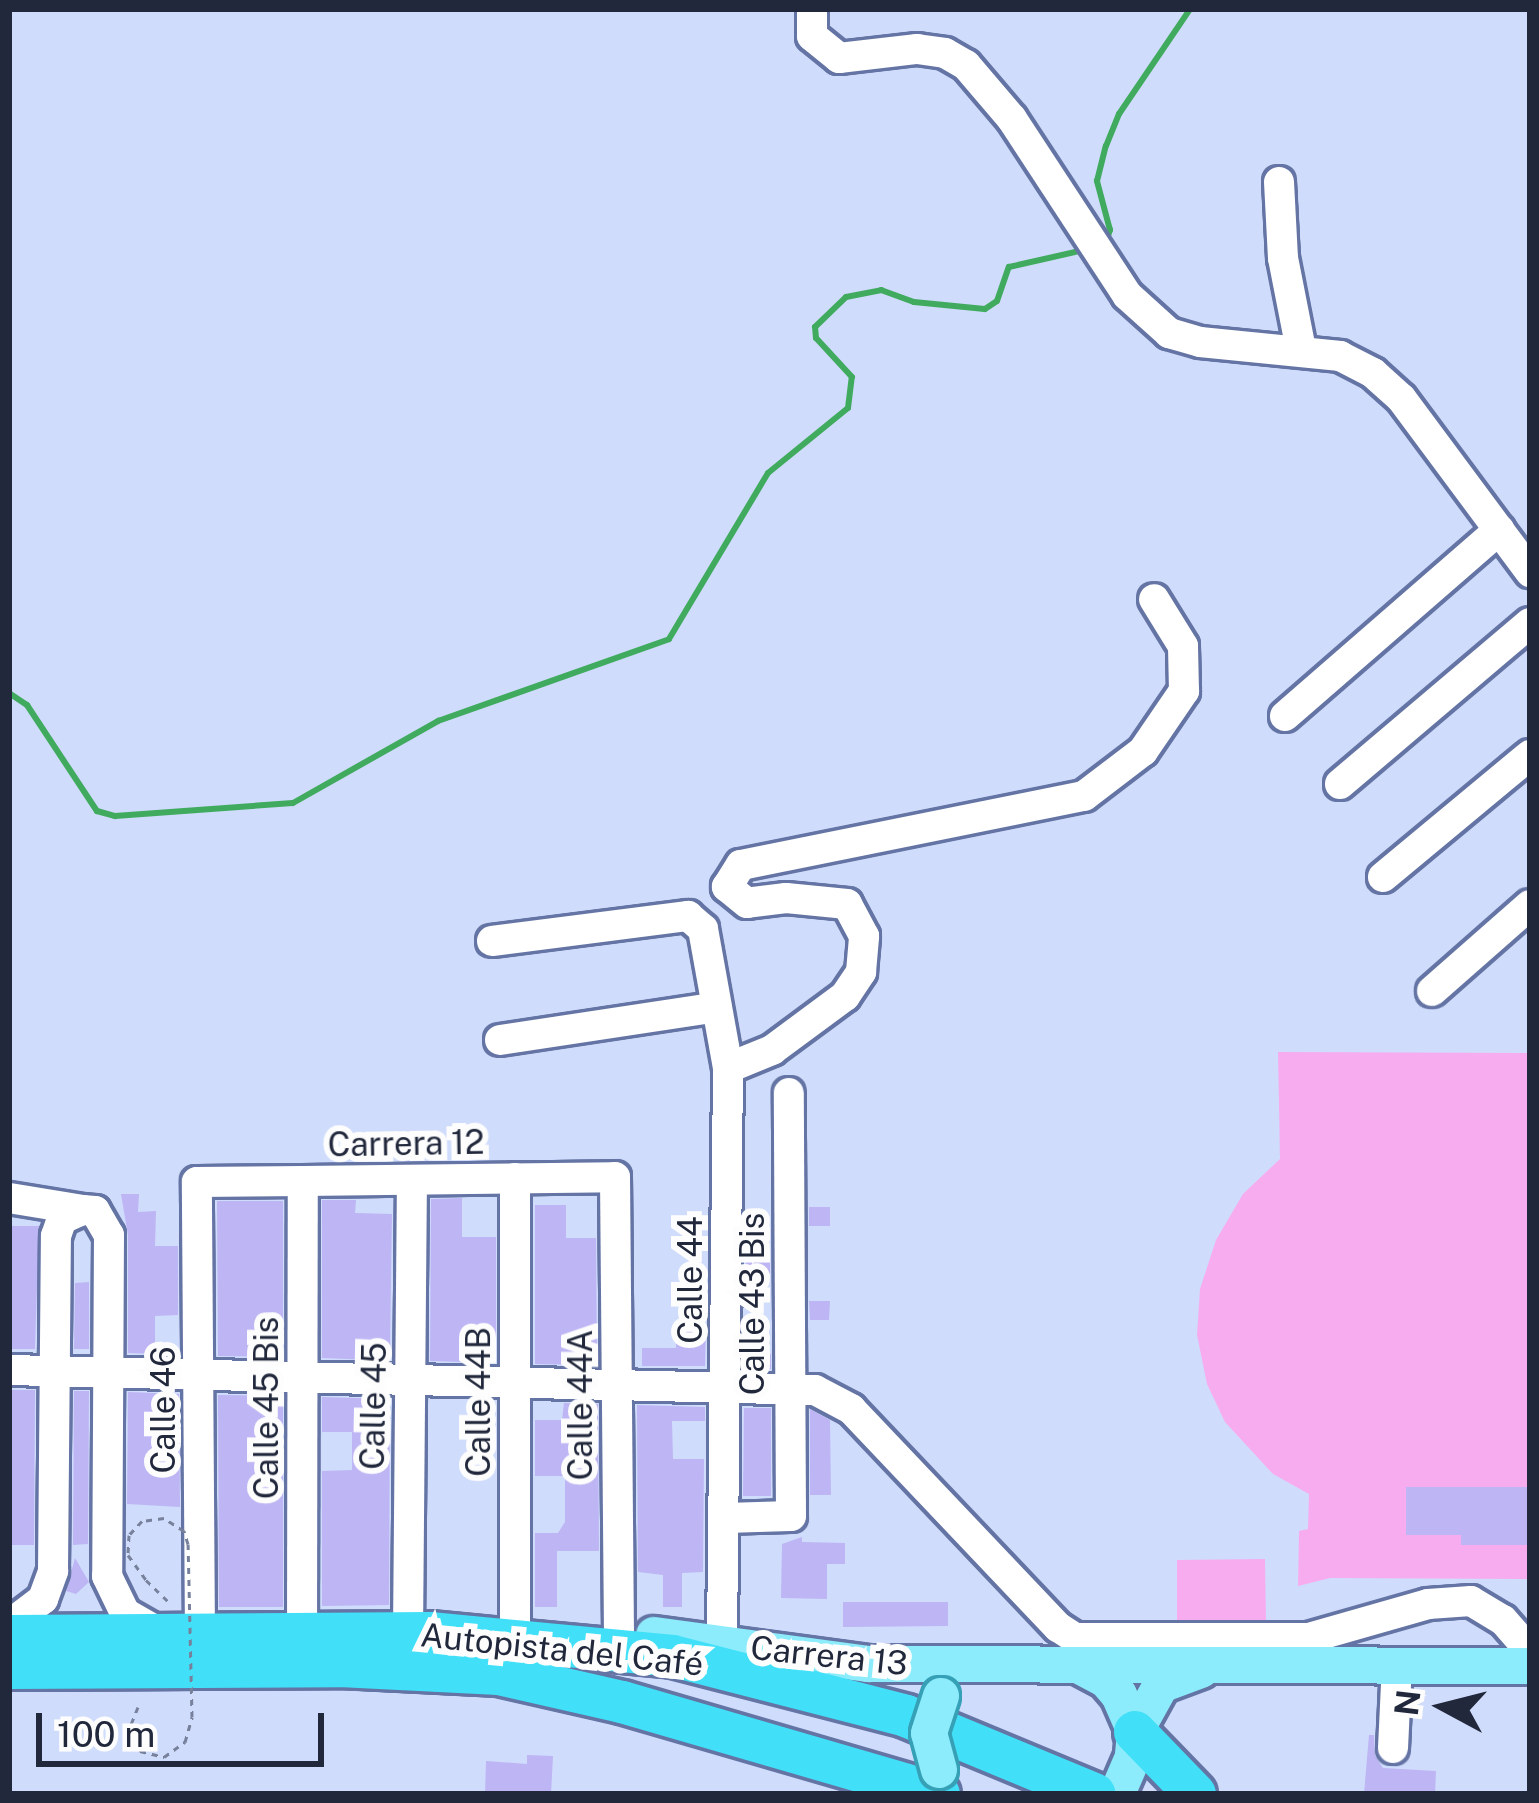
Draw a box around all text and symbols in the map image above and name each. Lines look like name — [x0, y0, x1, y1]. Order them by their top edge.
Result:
street label: Carrera 12 — [327, 1123, 485, 1165]
street label: Calle 43 Bis — [733, 1213, 773, 1395]
street label: Calle 44 — [671, 1216, 711, 1344]
street label: Calle 45 Bis — [247, 1317, 287, 1499]
street label: Calle 44B — [459, 1327, 499, 1477]
street label: Calle 44A — [561, 1329, 601, 1481]
street label: Calle 45 — [353, 1342, 395, 1470]
street label: Calle 46 — [144, 1346, 184, 1474]
street label: Autopista del Café — [418, 1615, 706, 1685]
street label: Carrera 13 — [748, 1628, 910, 1684]
north arrow — [1383, 1647, 1503, 1767]
text: N — [1387, 1687, 1428, 1718]
scale bar — [42, 1689, 330, 1763]
text: 100 m — [57, 1713, 155, 1755]

